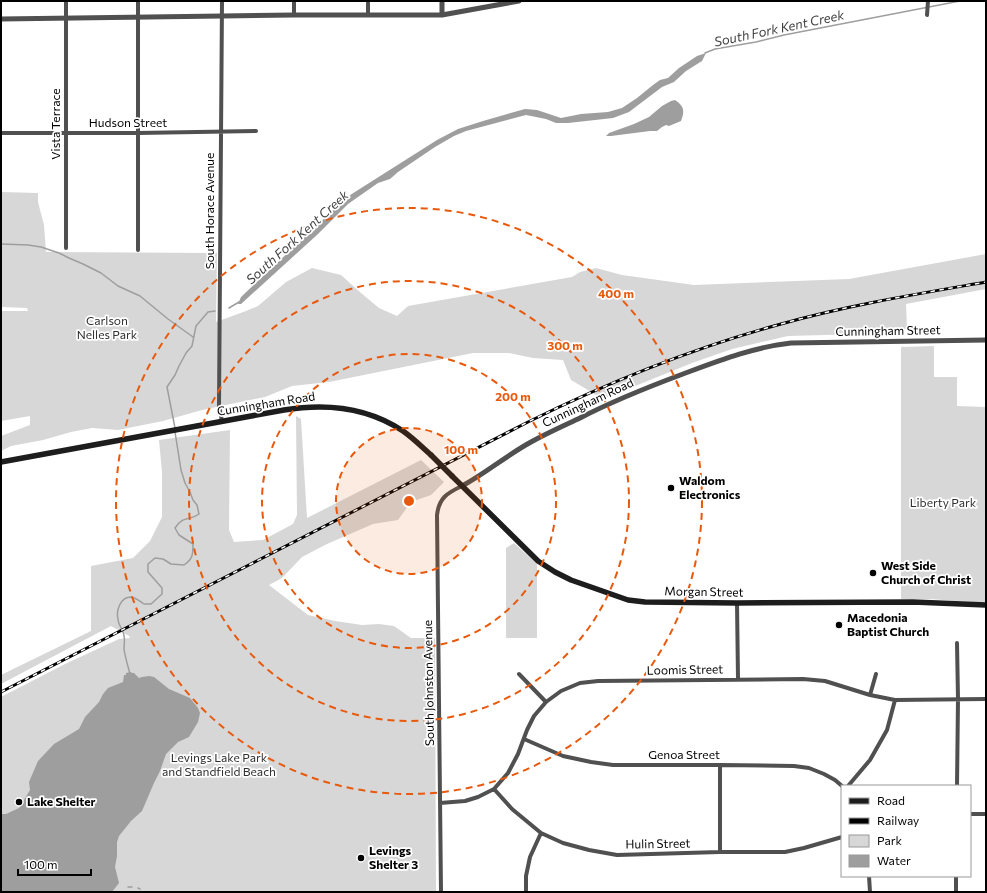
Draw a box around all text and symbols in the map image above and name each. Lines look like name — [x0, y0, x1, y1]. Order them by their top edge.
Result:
water label: South Fork Kent Creek — [713, 6, 846, 50]
street label: Vista Terrace — [48, 88, 62, 160]
street label: Hudson Street — [89, 115, 167, 129]
street label: South Horace Avenue — [202, 153, 216, 269]
water label: South Fork Kent Creek — [242, 186, 352, 287]
text: 400 m — [598, 286, 634, 300]
park label: Carlson Nelles Park — [77, 313, 138, 341]
street label: Cunningham Street — [835, 322, 941, 338]
text: 300 m — [547, 338, 583, 352]
street label: Cunningham Road — [540, 375, 635, 429]
street label: Cunningham Road — [216, 388, 316, 418]
text: 200 m — [495, 389, 531, 403]
text: 100 m — [444, 442, 478, 456]
place label: Waldom Electronics — [679, 473, 741, 501]
marker: Waldom Electronics — [666, 483, 676, 493]
centre of rings — [402, 494, 416, 508]
park label: Liberty Park — [910, 495, 977, 509]
place label: West Side Church of Christ — [881, 558, 971, 586]
marker: West Side Church of Christ — [868, 568, 878, 578]
street label: Morgan Street — [664, 583, 744, 599]
place label: Macedonia Baptist Church — [847, 610, 929, 638]
street label: South Johnston Avenue — [420, 620, 437, 746]
marker: Macedonia Baptist Church — [834, 620, 844, 630]
street label: Loomis Street — [647, 661, 723, 677]
street label: Genoa Street — [648, 747, 720, 761]
park label: Levings Lake Park and Standfield Beach — [162, 750, 276, 778]
legend — [841, 785, 971, 877]
text: Road — [877, 793, 905, 807]
place label: Lake Shelter — [27, 794, 96, 808]
marker: Lake Shelter — [14, 797, 24, 807]
text: Railway — [877, 813, 919, 827]
text: Park — [877, 833, 903, 847]
street label: Hulin Street — [625, 835, 691, 851]
place label: Levings Shelter 3 — [369, 843, 418, 871]
scale bar — [18, 851, 91, 877]
marker: Levings Shelter 3 — [356, 853, 366, 863]
text: Water — [877, 853, 911, 867]
text: 100 m — [24, 857, 58, 871]

